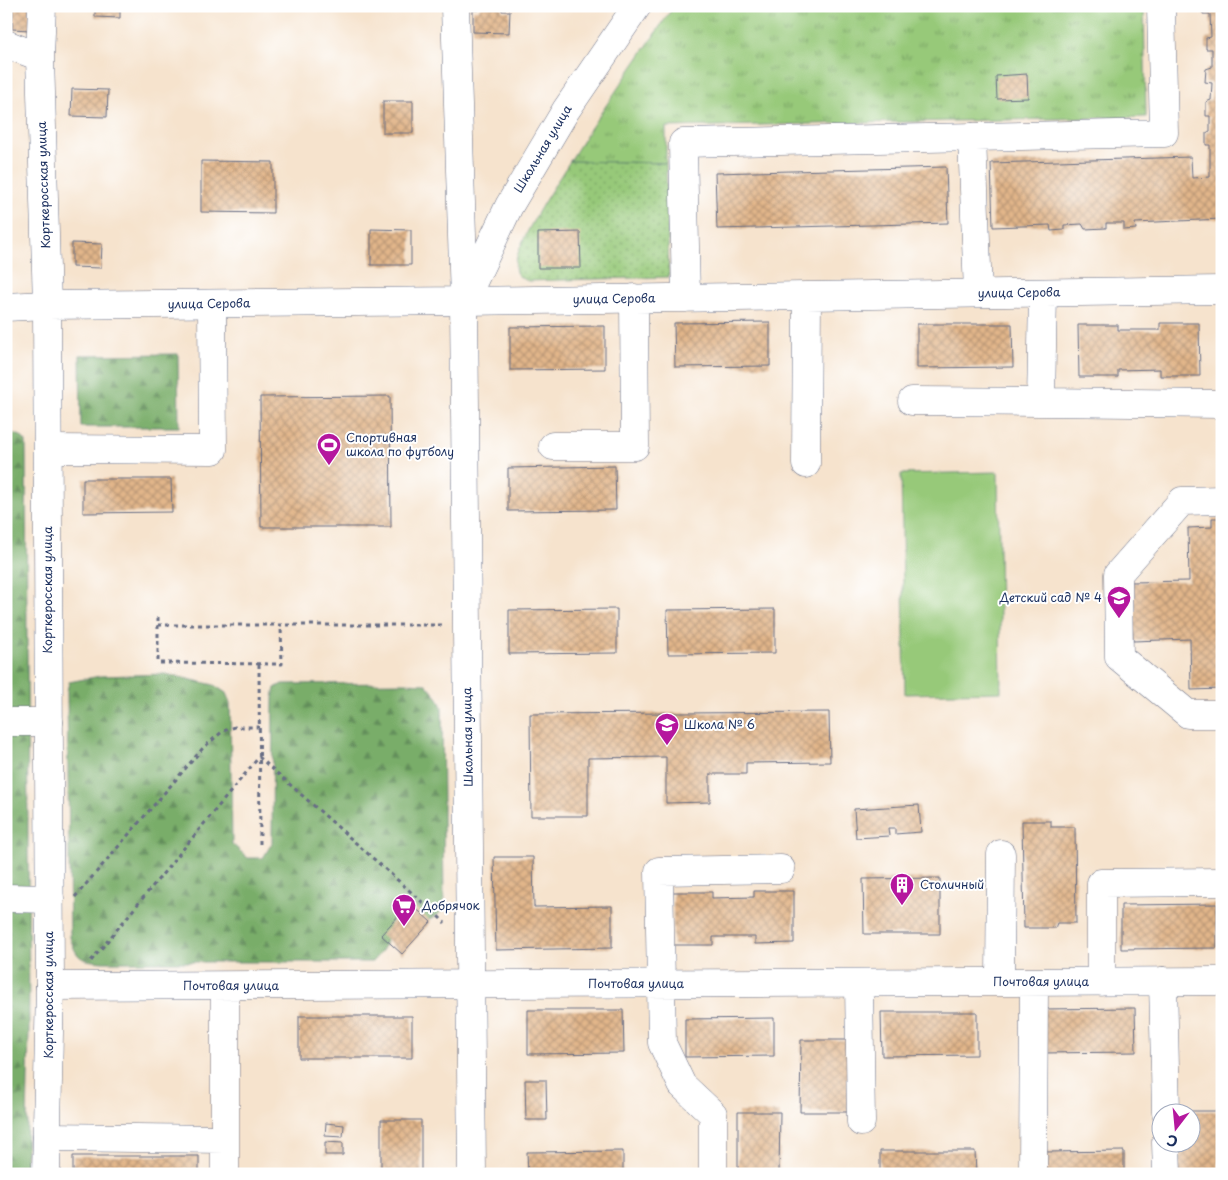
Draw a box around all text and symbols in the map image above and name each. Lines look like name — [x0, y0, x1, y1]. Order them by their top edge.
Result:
street label: Школьная улица — [509, 101, 576, 196]
street label: Корткеросская улица — [32, 121, 54, 249]
street label: улица Серова — [977, 282, 1061, 302]
street label: улица Серова — [572, 288, 656, 308]
street label: улица Серова — [167, 293, 251, 313]
place label: Спортивная школа по футболу — [346, 428, 454, 460]
sports icon: Спортивная школа по футболу — [316, 432, 342, 466]
street label: Корткеросская улица — [38, 526, 56, 654]
school or university icon: Детский сад № 4 — [1106, 585, 1132, 619]
place label: Детский сад № 4 — [999, 588, 1102, 606]
street label: Школьная улица — [457, 687, 477, 787]
school or university icon: Школа № 6 — [654, 712, 680, 746]
place label: Школа № 6 — [684, 715, 755, 733]
building icon: Столичный — [889, 872, 915, 906]
place label: Столичный — [920, 875, 984, 893]
supermarket icon: Добрячок — [391, 893, 417, 927]
place label: Добрячок — [421, 896, 481, 914]
street label: Корткеросская улица — [39, 931, 57, 1059]
street label: Почтовая улица — [993, 972, 1089, 990]
street label: Почтовая улица — [588, 974, 684, 992]
street label: Почтовая улица — [183, 976, 279, 994]
north arrow — [1150, 1102, 1200, 1152]
text: С — [1164, 1129, 1180, 1153]

